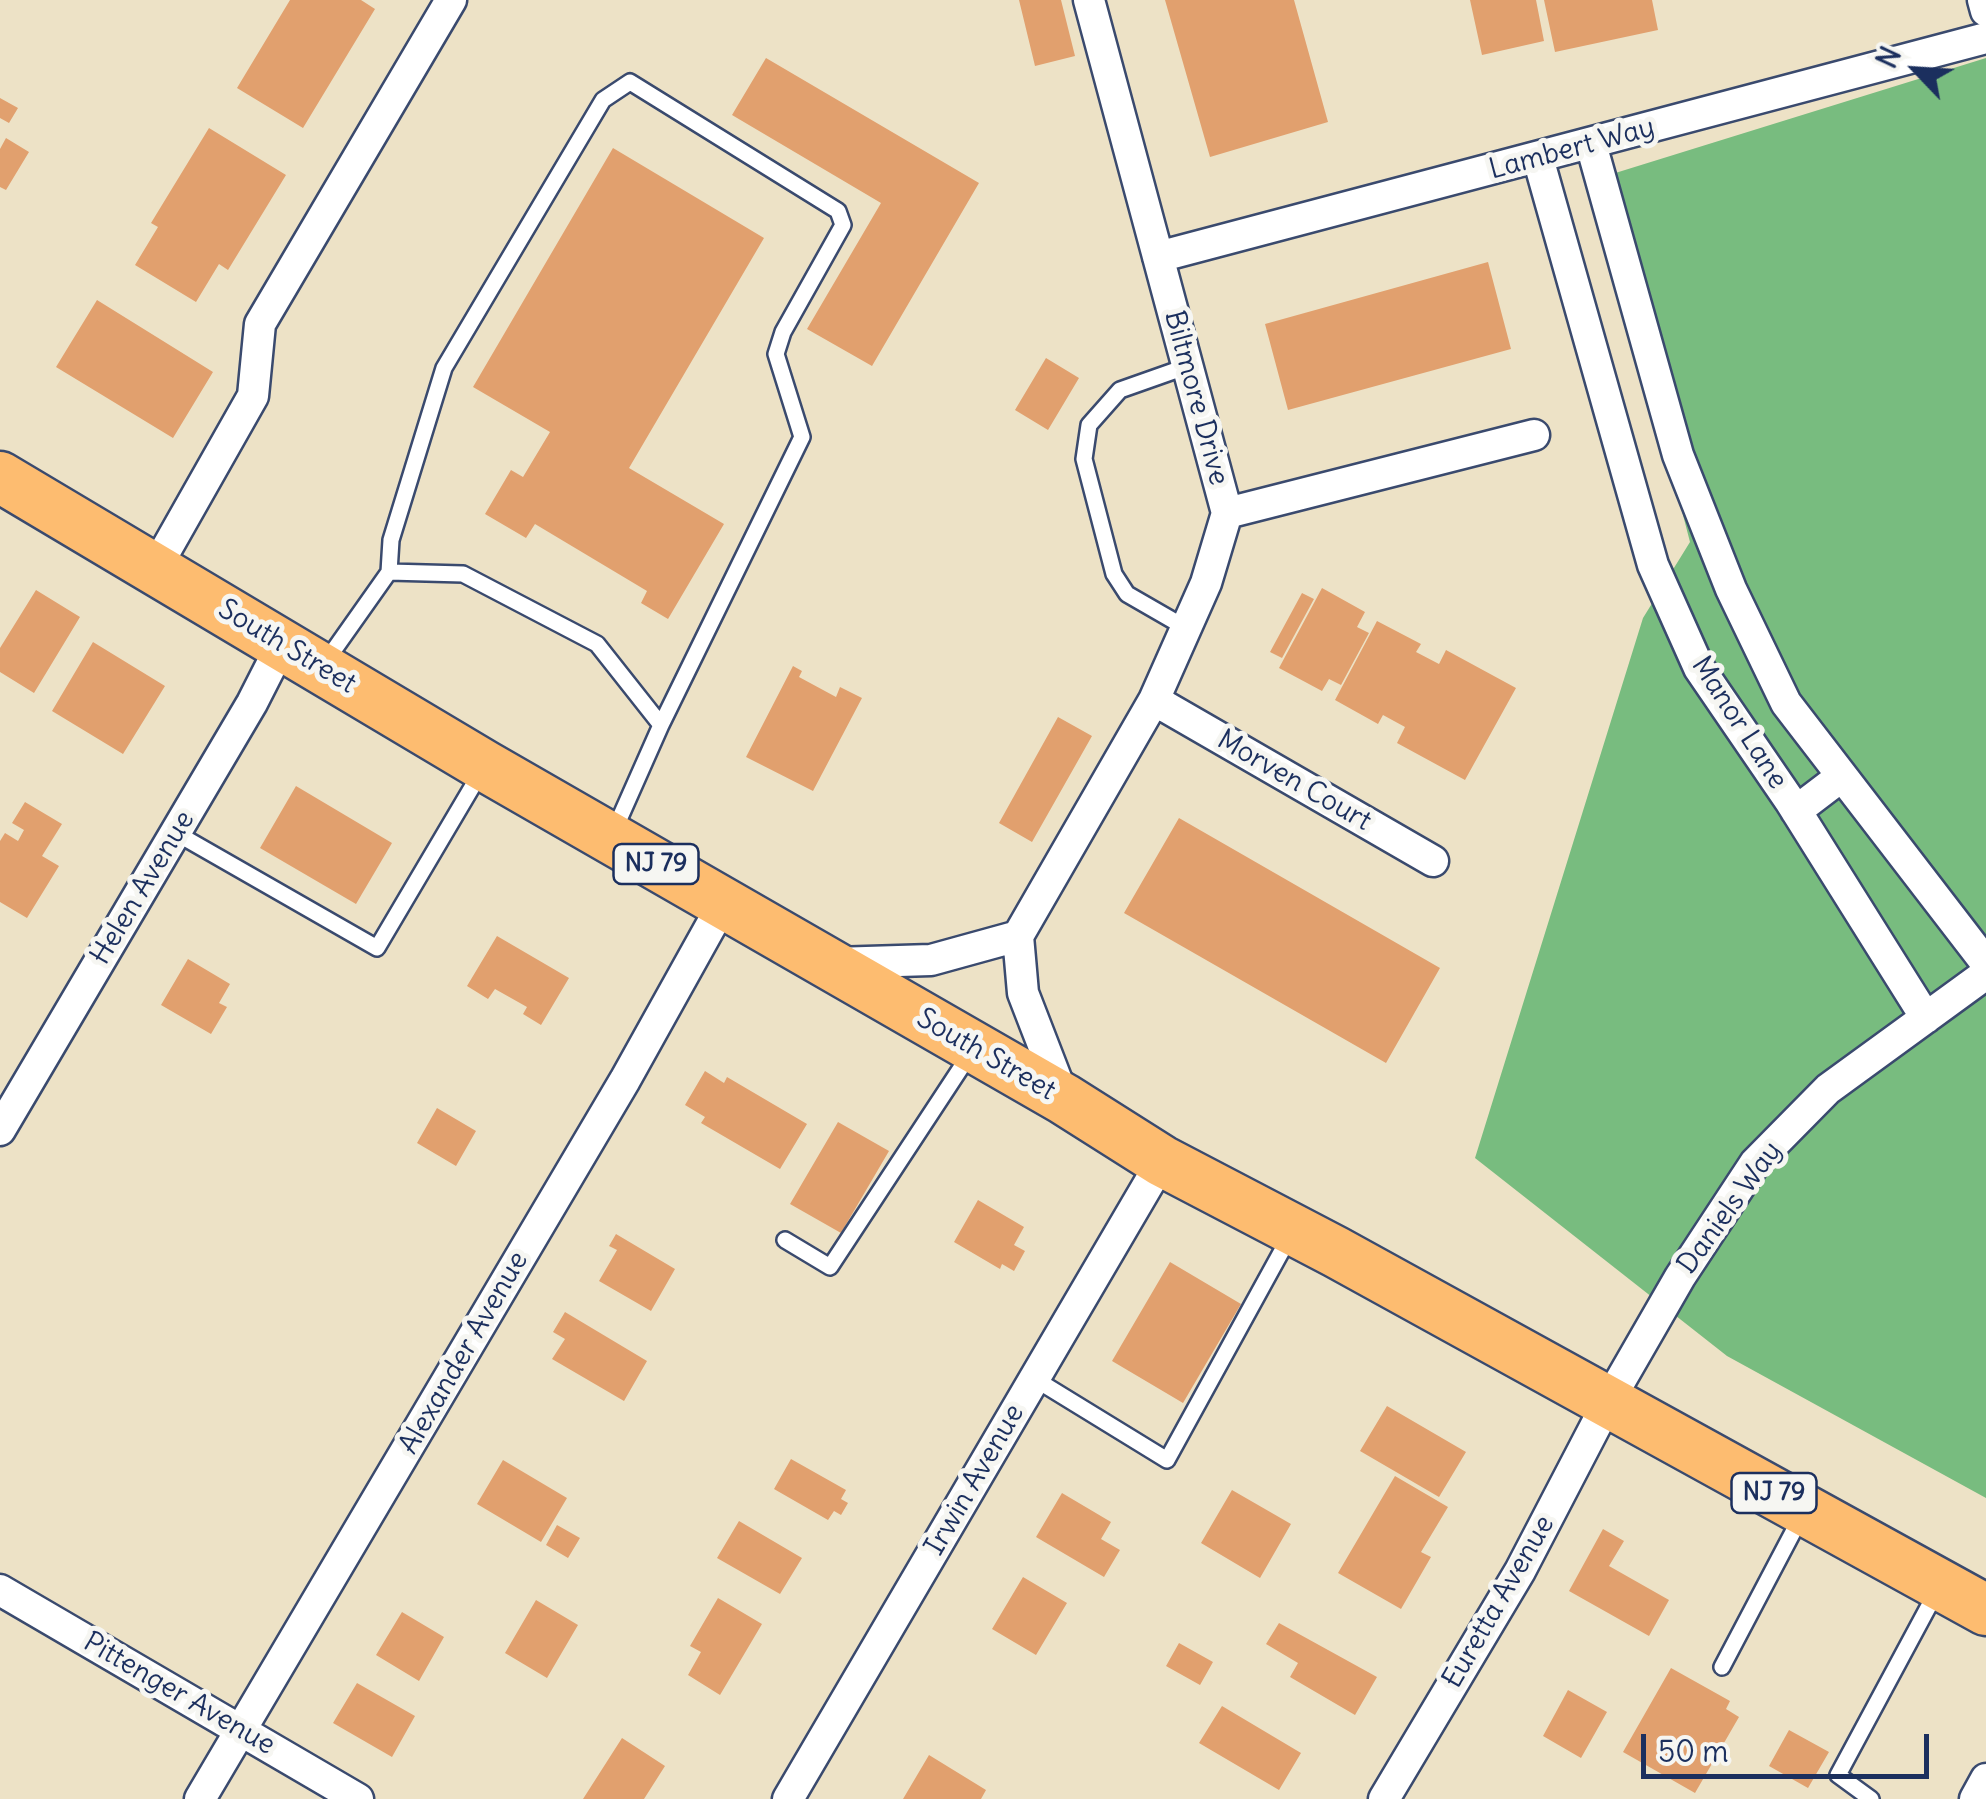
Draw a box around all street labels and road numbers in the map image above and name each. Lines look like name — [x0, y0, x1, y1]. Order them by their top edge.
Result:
street label: Lambert Way — [1486, 111, 1658, 187]
street label: Biltmore Drive — [1157, 307, 1235, 489]
street label: South Street — [212, 593, 362, 701]
street label: Manor Lane — [1684, 651, 1794, 795]
street label: Morven Court — [1211, 723, 1377, 839]
street label: Helen Avenue — [84, 805, 202, 971]
road number: NJ 79 — [614, 844, 698, 884]
street label: South Street — [911, 1002, 1061, 1108]
street label: Daniels Way — [1671, 1135, 1789, 1281]
street label: Alexander Avenue — [392, 1246, 536, 1460]
street label: Irwin Avenue — [918, 1399, 1032, 1561]
road number: NJ 79 — [1732, 1473, 1816, 1513]
street label: Euretta Avenue — [1436, 1510, 1562, 1694]
street label: Pittenger Avenue — [77, 1626, 281, 1762]

